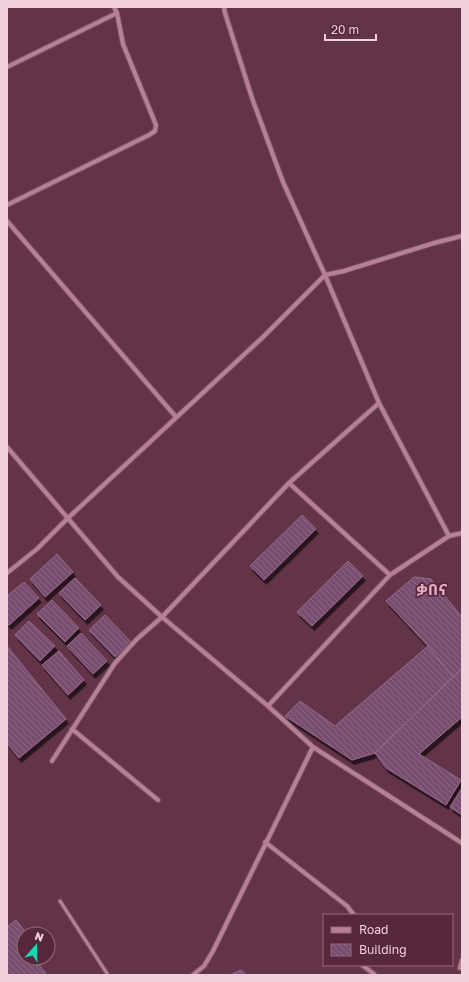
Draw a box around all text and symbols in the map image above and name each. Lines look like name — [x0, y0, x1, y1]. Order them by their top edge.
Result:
scale bar — [325, 16, 376, 42]
text: 20 m — [331, 22, 359, 37]
district label: ቃበና — [417, 579, 447, 599]
legend — [323, 914, 453, 966]
text: Road — [359, 922, 388, 937]
north arrow — [16, 926, 56, 966]
text: N — [33, 929, 46, 944]
text: Building — [359, 942, 407, 957]

